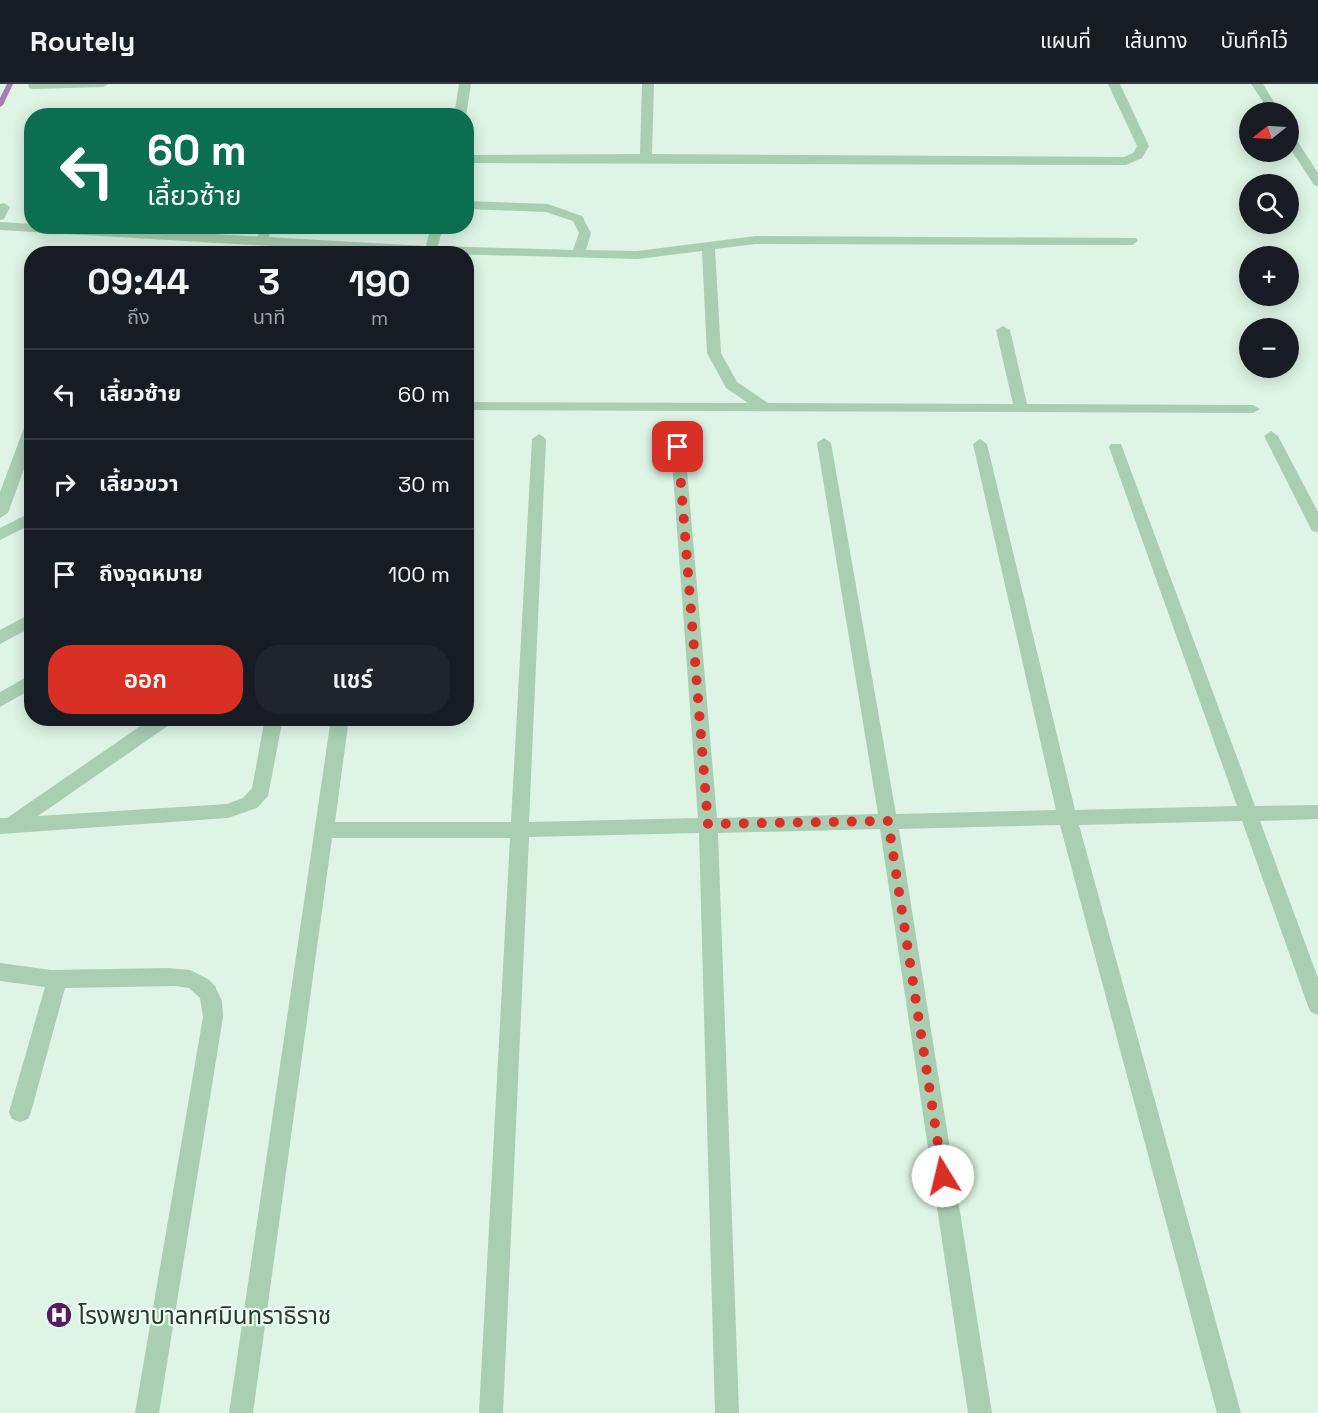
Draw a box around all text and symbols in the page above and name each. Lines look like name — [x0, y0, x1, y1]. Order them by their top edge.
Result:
text: Routely — [30, 23, 135, 59]
text: แผนที่ — [1040, 27, 1091, 54]
text: เส้นทาง — [1124, 27, 1188, 54]
text: บันทึกไว้ — [1221, 27, 1288, 54]
north arrow — [1239, 102, 1299, 162]
map controls — [1239, 102, 1299, 378]
text: 60 m — [147, 124, 247, 177]
icon: left — [48, 132, 126, 210]
button: search — [1239, 174, 1299, 234]
text: เลี้ยวซ้าย — [147, 178, 241, 213]
button: + — [1239, 246, 1299, 306]
text: 09:44 — [87, 259, 189, 305]
text: 3 — [258, 259, 280, 305]
text: 190 — [349, 261, 411, 307]
text: ถึง — [127, 304, 150, 330]
text: นาที — [253, 304, 285, 330]
text: m — [371, 305, 388, 331]
button: − — [1239, 318, 1299, 378]
icon: left — [48, 378, 81, 411]
text: เลี้ยวซ้าย — [99, 379, 181, 407]
text: 60 m — [398, 380, 450, 408]
pin — [652, 421, 703, 472]
icon: arrive — [661, 430, 694, 463]
icon: right — [48, 468, 81, 501]
text: เลี้ยวขวา — [99, 469, 179, 497]
text: 30 m — [398, 470, 450, 498]
icon: arrive — [48, 558, 81, 591]
text: ถึงจุดหมาย — [99, 559, 203, 587]
text: 100 m — [388, 560, 450, 588]
button: ออก — [48, 645, 243, 714]
button: แชร์ — [255, 645, 450, 714]
position arrow — [911, 1144, 975, 1208]
hospital icon: โรงพยาบาลทศมินทราธิราช — [44, 1300, 74, 1330]
place label: โรงพยาบาลทศมินทราธิราช — [78, 1300, 331, 1331]

